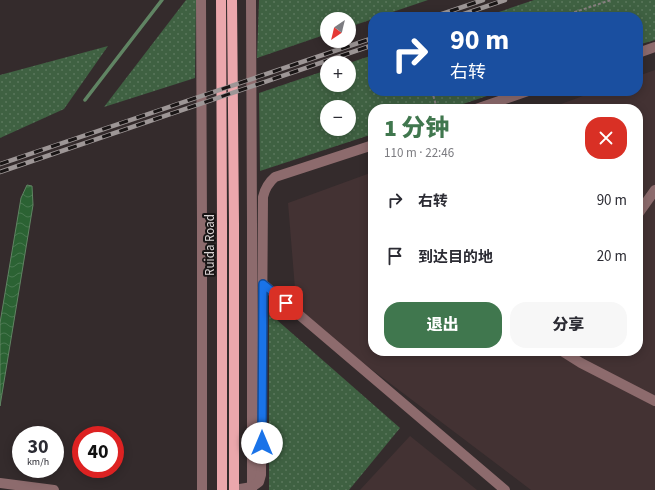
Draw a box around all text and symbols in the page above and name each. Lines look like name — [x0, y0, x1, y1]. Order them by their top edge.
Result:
north arrow — [320, 12, 356, 48]
map controls — [320, 12, 356, 136]
text: 90 m — [450, 20, 509, 60]
icon: right — [384, 28, 436, 80]
button: + — [320, 56, 356, 92]
text: 右转 — [450, 60, 486, 85]
button: − — [320, 100, 356, 136]
text: 1 分钟 — [384, 111, 450, 146]
button: close — [585, 117, 627, 159]
text: 110 m · 22:46 — [384, 144, 454, 162]
icon: right — [384, 189, 406, 211]
text: 90 m — [597, 190, 627, 211]
text: 右转 — [418, 191, 448, 212]
street label: Ruida Road — [201, 214, 219, 276]
icon: arrive — [384, 245, 406, 267]
text: 20 m — [597, 246, 627, 267]
text: 到达目的地 — [418, 247, 493, 268]
pin — [269, 286, 303, 320]
icon: arrive — [275, 292, 297, 314]
button: 退出 — [384, 302, 502, 348]
button: 分享 — [510, 302, 627, 348]
position arrow — [241, 422, 283, 464]
speed limit sign: 40 — [72, 426, 124, 478]
text: 30 — [27, 433, 49, 461]
text: km/h — [27, 455, 49, 469]

